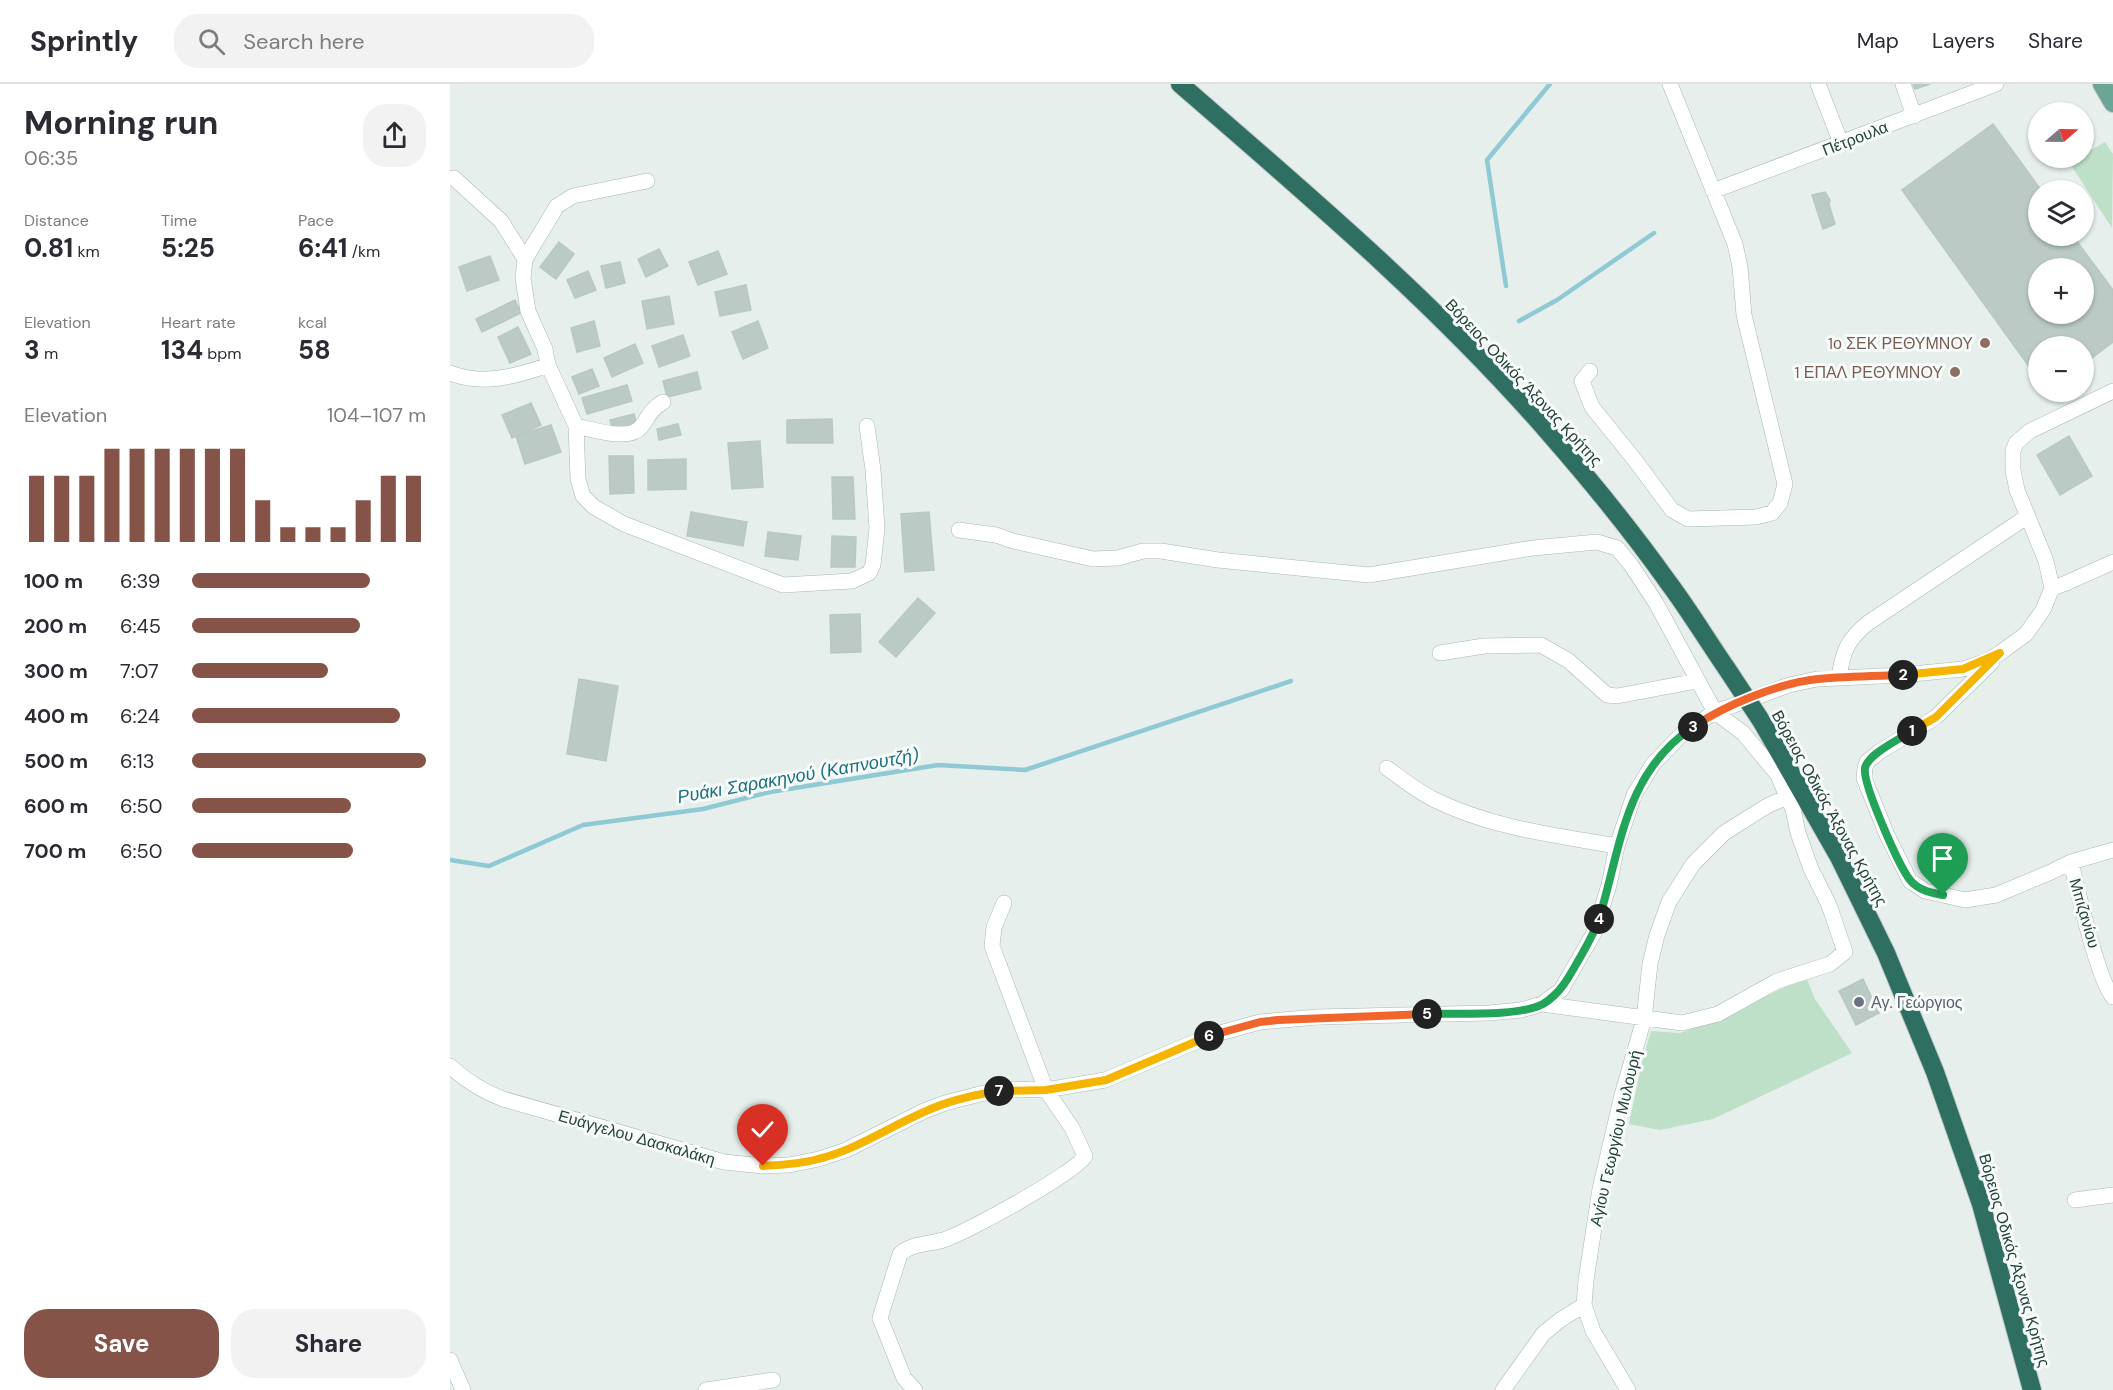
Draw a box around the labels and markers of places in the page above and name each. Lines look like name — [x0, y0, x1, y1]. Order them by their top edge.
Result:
place label: 1ο ΣΕΚ ΡΕΘΥΜΝΟΥ — [1828, 333, 1973, 354]
marker: 1ο ΣΕΚ ΡΕΘΥΜΝΟΥ — [1978, 336, 1992, 350]
place label: 1 ΕΠΑΛ ΡΕΘΥΜΝΟΥ — [1794, 362, 1943, 383]
marker: 1 ΕΠΑΛ ΡΕΘΥΜΝΟΥ — [1948, 365, 1962, 379]
pin: 2 — [1888, 660, 1918, 690]
pin: 3 — [1678, 712, 1708, 742]
pin: 1 — [1897, 716, 1927, 746]
pin — [1917, 833, 1968, 895]
pin: 4 — [1584, 904, 1614, 934]
place label: Αγ. Γεώργιος — [1871, 992, 1963, 1013]
marker: Αγ. Γεώργιος — [1852, 995, 1866, 1009]
pin: 5 — [1412, 999, 1442, 1029]
pin: 6 — [1194, 1021, 1224, 1051]
pin: 7 — [984, 1076, 1014, 1106]
pin — [737, 1104, 788, 1166]

